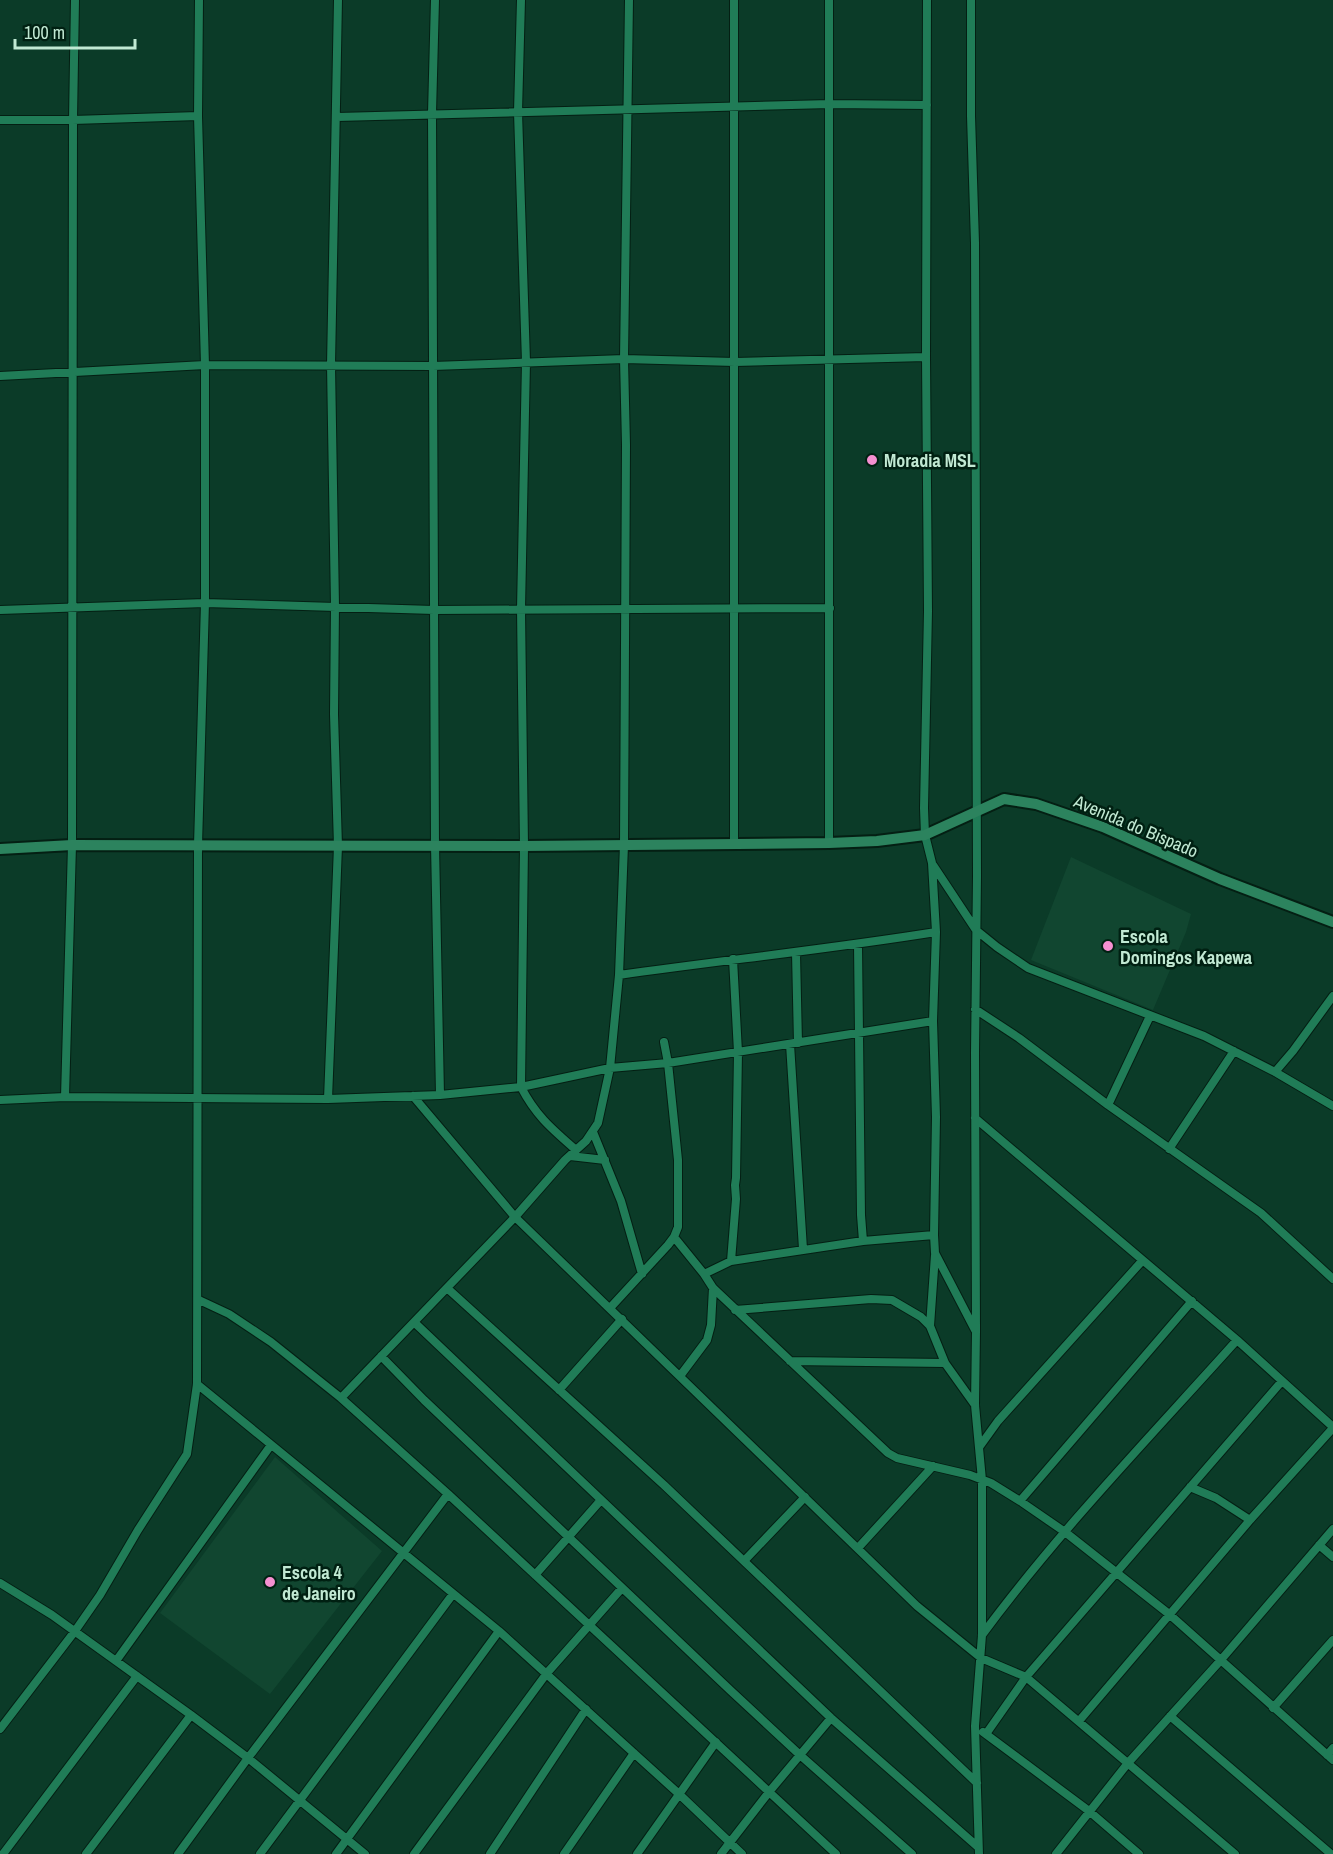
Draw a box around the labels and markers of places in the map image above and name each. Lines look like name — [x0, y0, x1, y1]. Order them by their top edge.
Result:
place label: Moradia MSL — [884, 448, 976, 473]
marker: Moradia MSL — [865, 453, 879, 467]
place label: Escola Domingos Kapewa — [1120, 924, 1253, 970]
marker: Escola Domingos Kapewa — [1101, 939, 1115, 953]
place label: Escola 4 de Janeiro — [282, 1560, 356, 1606]
marker: Escola 4 de Janeiro — [263, 1575, 277, 1589]

